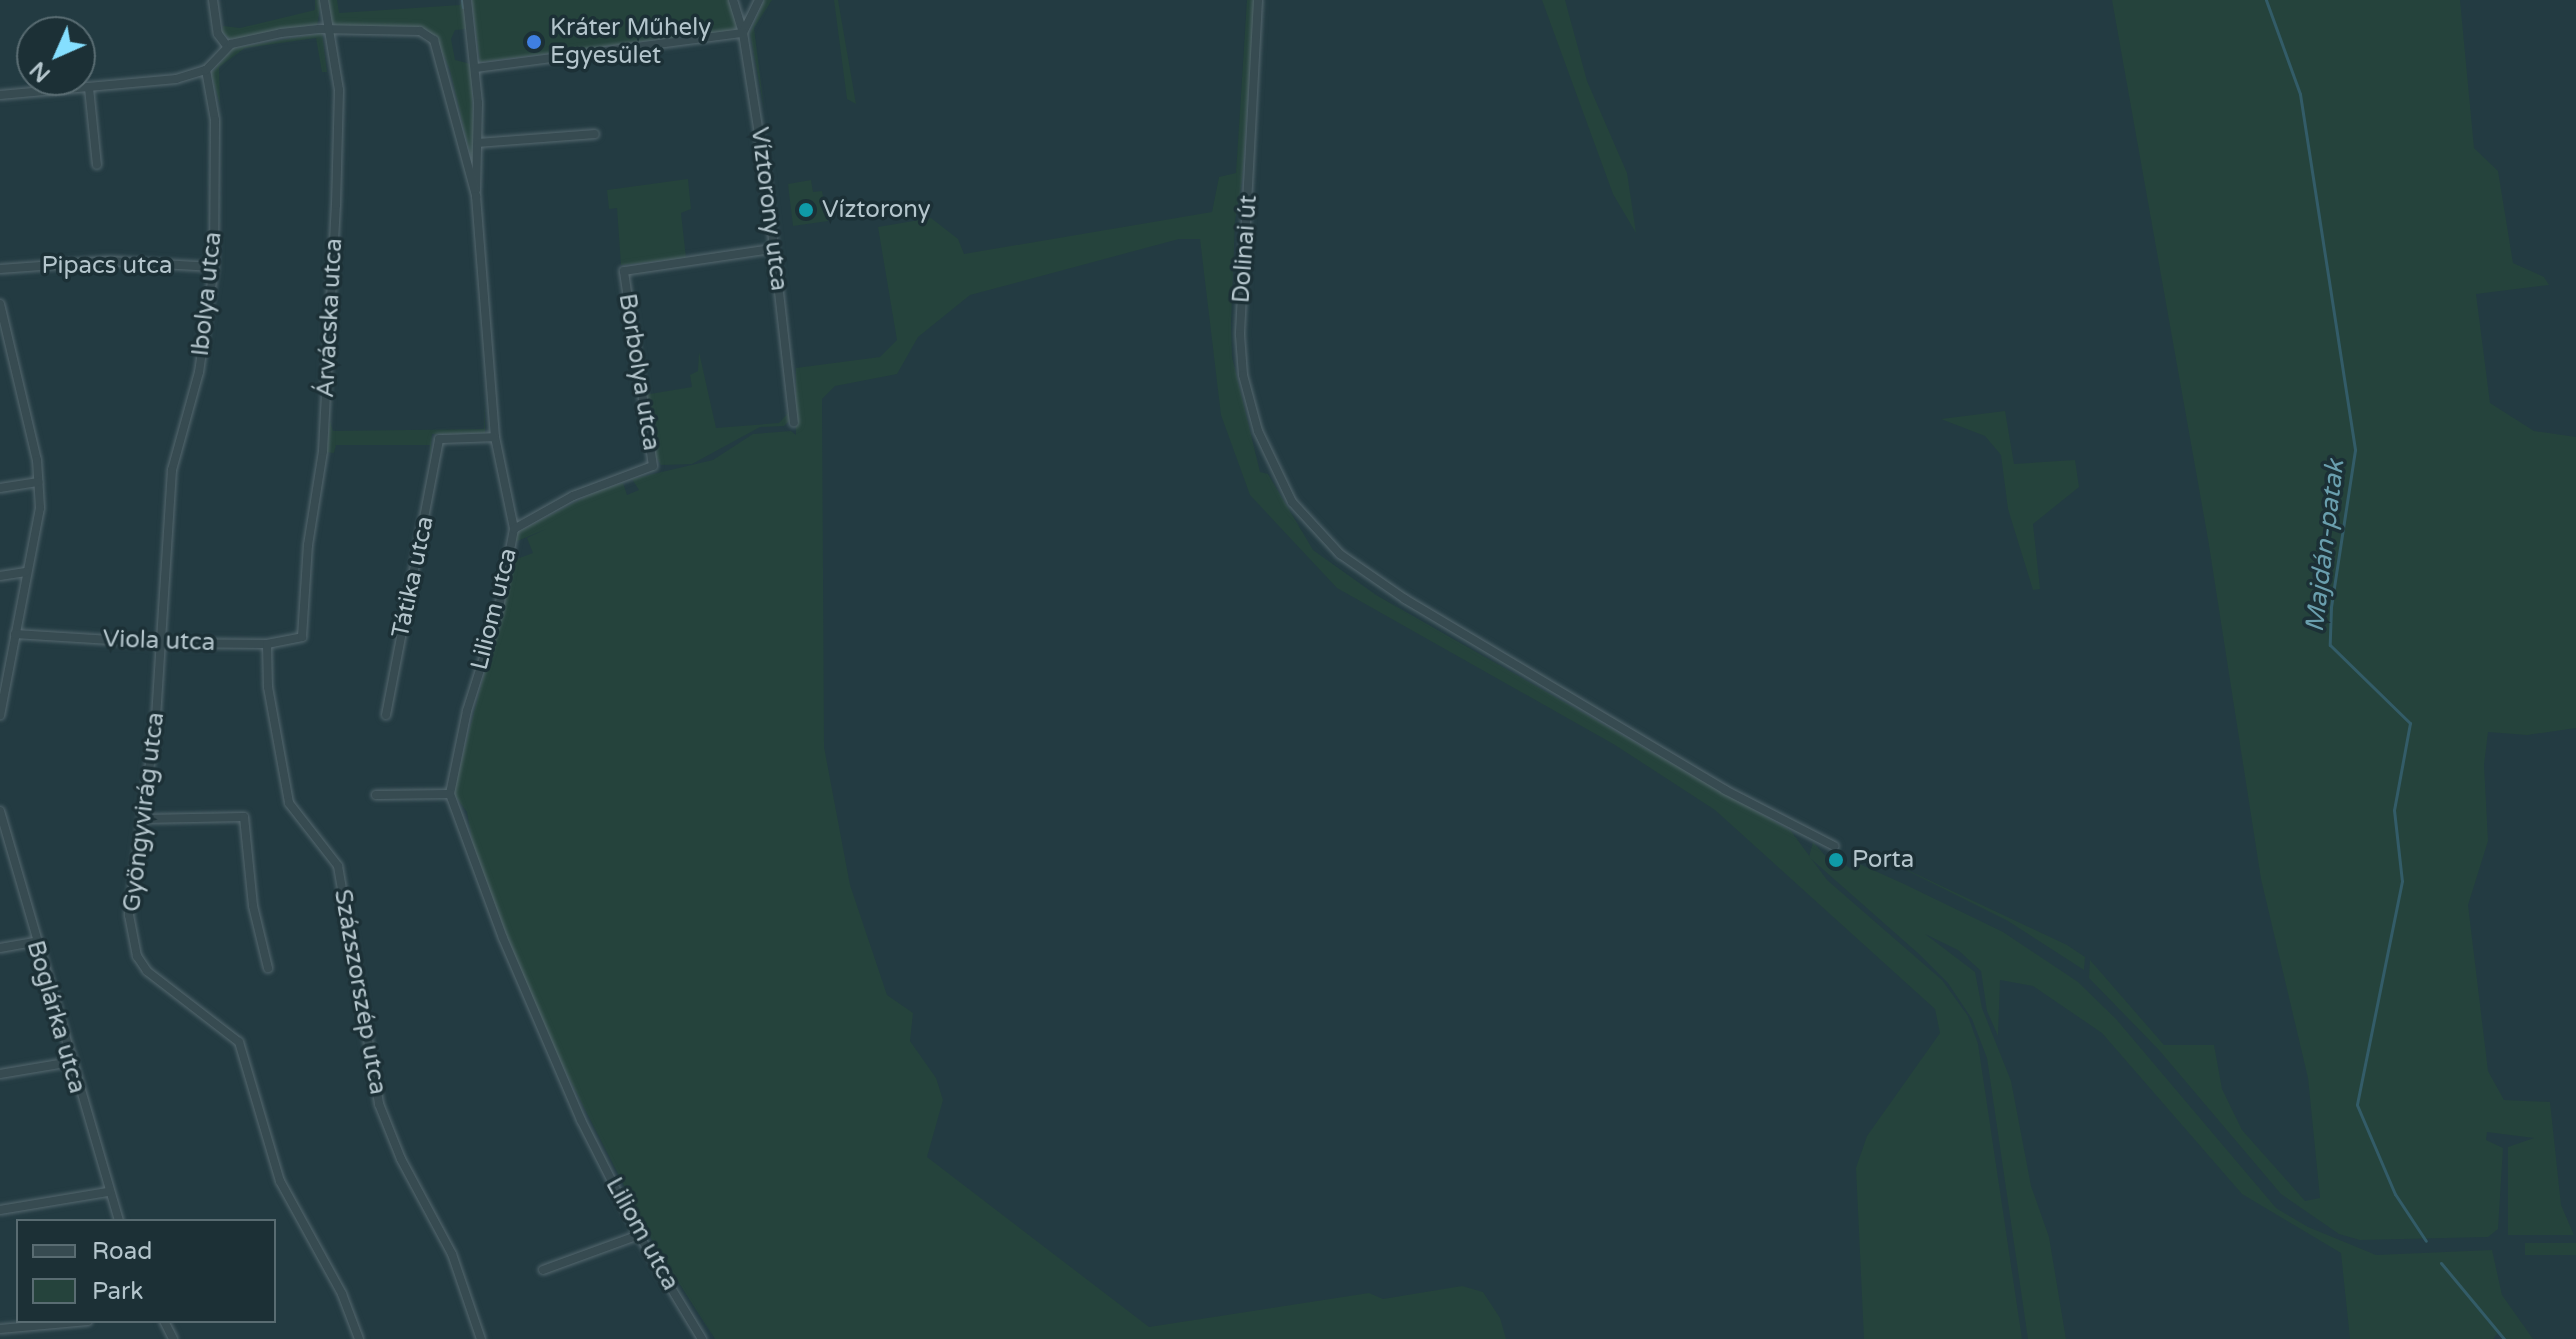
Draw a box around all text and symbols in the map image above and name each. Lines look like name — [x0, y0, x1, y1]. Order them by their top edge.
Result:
place label: Kráter Műhely Egyesület — [550, 14, 711, 70]
north arrow — [16, 16, 96, 96]
marker: Kráter Műhely Egyesület — [525, 33, 543, 51]
text: N — [25, 56, 56, 87]
street label: Víztorony utca — [745, 125, 793, 293]
street label: Dolinai út — [1227, 194, 1263, 304]
place label: Víztorony — [822, 196, 931, 224]
marker: Víztorony — [797, 201, 815, 219]
street label: Ibolya utca — [186, 230, 228, 358]
street label: Árvácska utca — [311, 237, 349, 399]
street label: Pipacs utca — [42, 252, 172, 280]
street label: Borbolya utca — [612, 292, 666, 452]
water label: Majdán-patak — [2299, 458, 2351, 634]
street label: Tátika utca — [386, 514, 440, 640]
street label: Liliom utca — [465, 545, 523, 673]
street label: Viola utca — [102, 625, 216, 657]
street label: Gyöngyvirág utca — [117, 711, 171, 913]
place label: Porta — [1852, 846, 1914, 874]
marker: Porta — [1827, 851, 1845, 869]
street label: Százszorszép utca — [328, 887, 392, 1097]
street label: Boglárka utca — [20, 937, 92, 1097]
street label: Liliom utca — [599, 1173, 685, 1295]
legend — [16, 1219, 276, 1323]
text: Road — [92, 1237, 152, 1266]
text: Park — [92, 1277, 143, 1306]

